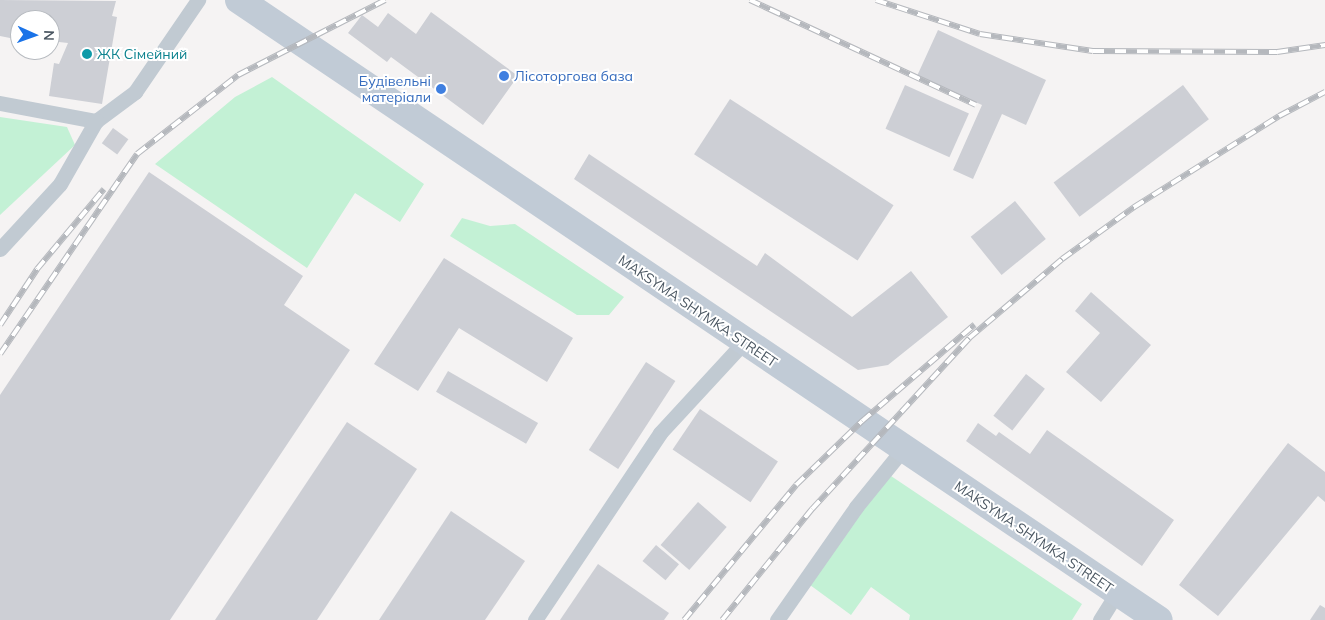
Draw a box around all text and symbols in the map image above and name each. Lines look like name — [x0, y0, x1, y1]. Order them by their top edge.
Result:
north arrow — [10, 10, 60, 60]
text: N — [40, 30, 58, 41]
place label: ЖК Сімейний — [97, 46, 187, 62]
marker: ЖК Сімейний — [81, 48, 93, 60]
place label: Лісоторгова база — [514, 68, 633, 84]
marker: Лісоторгова база — [498, 70, 510, 82]
place label: Будівельні матеріали — [359, 73, 431, 105]
marker: Будівельні матеріали — [435, 83, 447, 95]
street label: MAKSYMA SHYMKA STREET — [615, 251, 781, 371]
street label: MAKSYMA SHYMKA STREET — [951, 477, 1117, 597]

